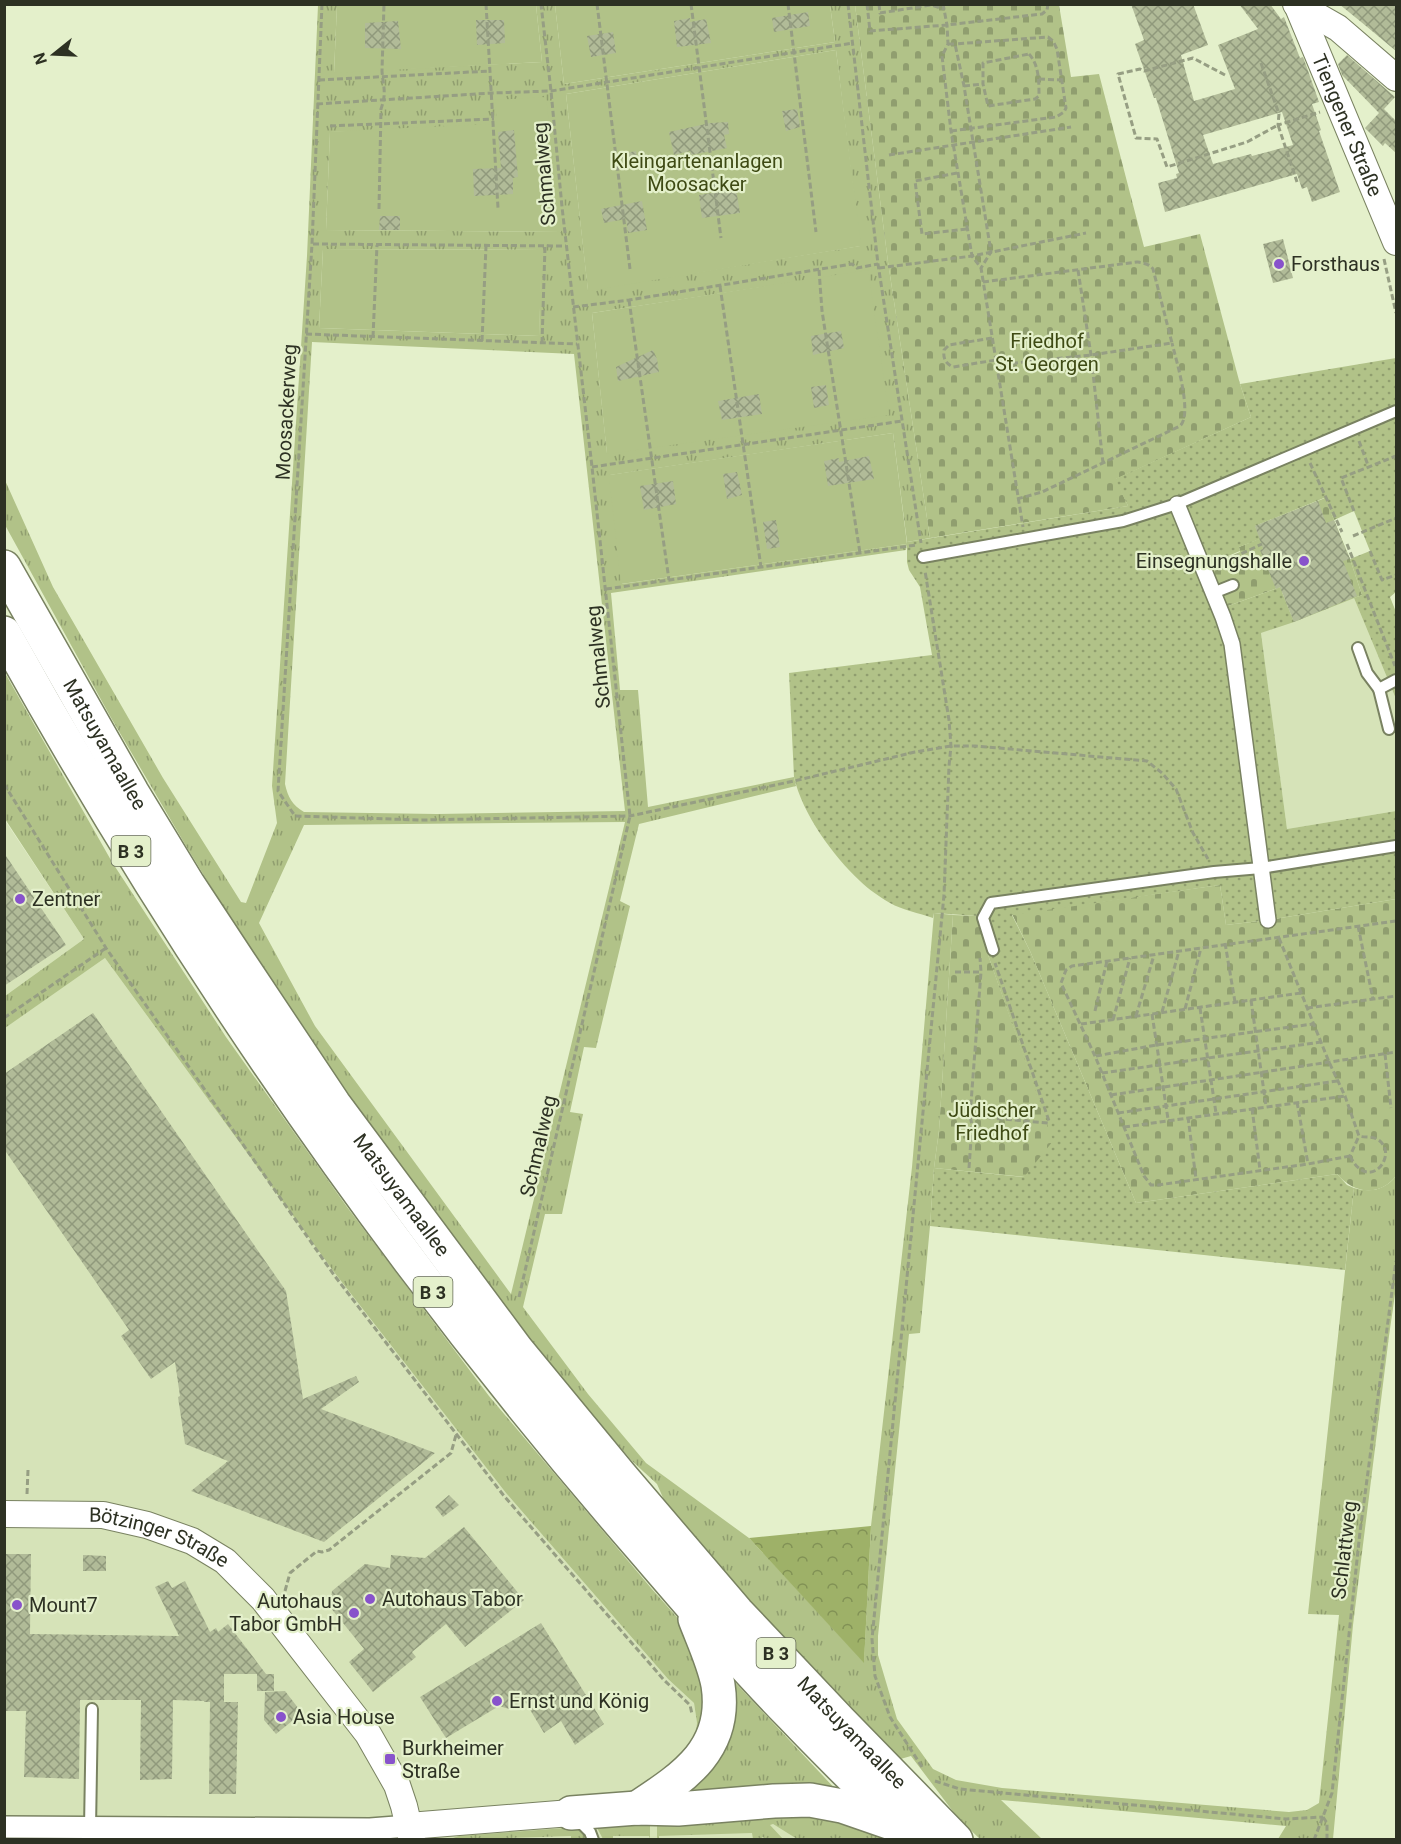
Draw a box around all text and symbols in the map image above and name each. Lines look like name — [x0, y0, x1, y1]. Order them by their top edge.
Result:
north arrow — [24, 24, 84, 84]
text: N — [29, 50, 51, 67]
street label: Tiengener Straße — [1307, 50, 1388, 200]
street label: Schmalweg — [528, 121, 560, 227]
park label: Kleingartenanlagen Moosacker — [611, 149, 783, 196]
place label: Forsthaus — [1291, 252, 1380, 276]
marker: Forsthaus — [1272, 257, 1286, 271]
park label: Friedhof St. Georgen — [995, 329, 1099, 376]
street label: Moosackerweg — [270, 343, 302, 481]
place label: Einsegnungshalle — [1136, 549, 1292, 573]
marker: Einsegnungshalle — [1297, 554, 1311, 568]
street label: Schmalweg — [581, 604, 615, 710]
street label: Matsuyamaallee — [58, 675, 152, 814]
road number: B 3 — [112, 836, 150, 866]
place label: Zentner — [32, 887, 101, 911]
marker: Zentner — [13, 892, 27, 906]
street label: Schmalweg — [515, 1093, 561, 1199]
park label: Jüdischer Friedhof — [948, 1098, 1036, 1145]
street label: Matsuyamaallee — [348, 1129, 455, 1261]
road number: B 3 — [414, 1277, 452, 1307]
street label: Schlattweg — [1326, 1499, 1362, 1601]
street label: Bötzinger Straße — [89, 1503, 233, 1573]
place label: Autohaus Tabor — [382, 1587, 523, 1611]
place label: Autohaus Tabor GmbH — [229, 1589, 342, 1636]
marker: Autohaus Tabor — [363, 1592, 377, 1606]
place label: Mount7 — [29, 1593, 98, 1617]
marker: Mount7 — [10, 1598, 24, 1612]
marker: Autohaus Tabor GmbH — [347, 1606, 361, 1620]
road number: B 3 — [756, 1638, 796, 1668]
street label: Matsuyamaallee — [792, 1672, 911, 1794]
place label: Ernst und König — [509, 1689, 649, 1713]
marker: Ernst und König — [490, 1694, 504, 1708]
place label: Asia House — [293, 1705, 395, 1729]
marker: Asia House — [274, 1710, 288, 1724]
place label: Burkheimer Straße — [402, 1736, 504, 1783]
marker: Burkheimer Straße — [383, 1752, 397, 1766]

